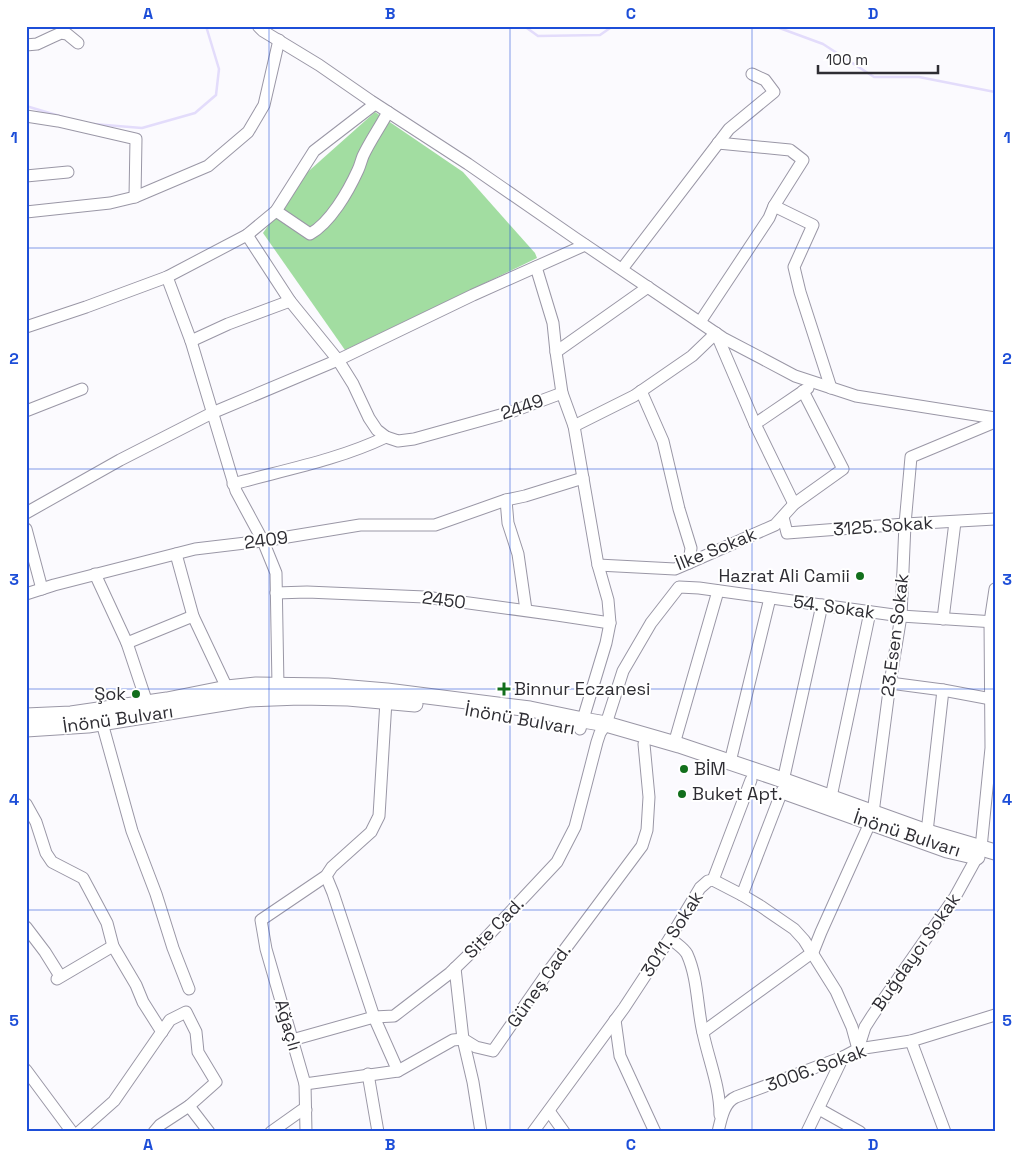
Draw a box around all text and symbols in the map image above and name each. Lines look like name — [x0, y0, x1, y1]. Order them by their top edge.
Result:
text: A — [143, 3, 153, 24]
text: B — [385, 3, 395, 24]
text: C — [626, 3, 636, 24]
text: D — [868, 3, 878, 24]
scale bar — [818, 42, 938, 74]
text: 100 m — [826, 50, 868, 69]
text: 1 — [10, 127, 18, 148]
text: 1 — [1003, 127, 1011, 148]
text: 2 — [9, 348, 19, 369]
text: 2 — [1002, 348, 1012, 369]
street label: 2449 — [497, 389, 546, 425]
street label: 3125. Sokak — [832, 511, 934, 540]
street label: İlke Sokak — [672, 522, 760, 575]
street label: 2409 — [242, 525, 289, 554]
place label: Hazrat Ali Camii — [719, 564, 850, 587]
text: 3 — [9, 569, 19, 590]
text: 3 — [1002, 569, 1012, 590]
marker: Hazrat Ali Camii — [854, 570, 866, 582]
street label: 23.Esen Sokak — [876, 572, 914, 698]
street label: 2450 — [421, 585, 467, 614]
street label: 54. Sokak — [792, 589, 877, 624]
place label: Binnur Eczanesi — [514, 677, 651, 700]
place label: Şok — [94, 682, 126, 705]
marker: Binnur Eczanesi — [498, 683, 510, 695]
marker: Şok — [130, 688, 142, 700]
street label: İnönü Bulvarı — [463, 698, 577, 740]
street label: İnönü Bulvarı — [61, 699, 175, 738]
place label: BİM — [694, 757, 726, 780]
marker: BİM — [678, 763, 690, 775]
place label: Buket Apt. — [692, 782, 783, 805]
marker: Buket Apt. — [676, 788, 688, 800]
text: 4 — [9, 789, 19, 810]
text: 4 — [1002, 789, 1012, 810]
street label: İnönü Bulvarı — [851, 805, 964, 862]
street label: 3011. Sokak — [635, 886, 708, 981]
street label: Buğdaycı Sokak — [866, 888, 965, 1015]
street label: Site Cad. — [459, 892, 528, 963]
street label: Güneş Cad. — [501, 940, 576, 1032]
street label: Ağaçlı — [270, 996, 307, 1053]
text: 5 — [9, 1010, 19, 1031]
text: 5 — [1002, 1010, 1012, 1031]
street label: 3006. Sokak — [762, 1039, 869, 1096]
text: A — [143, 1134, 153, 1155]
text: B — [385, 1134, 395, 1155]
text: C — [626, 1134, 636, 1155]
text: D — [868, 1134, 878, 1155]

